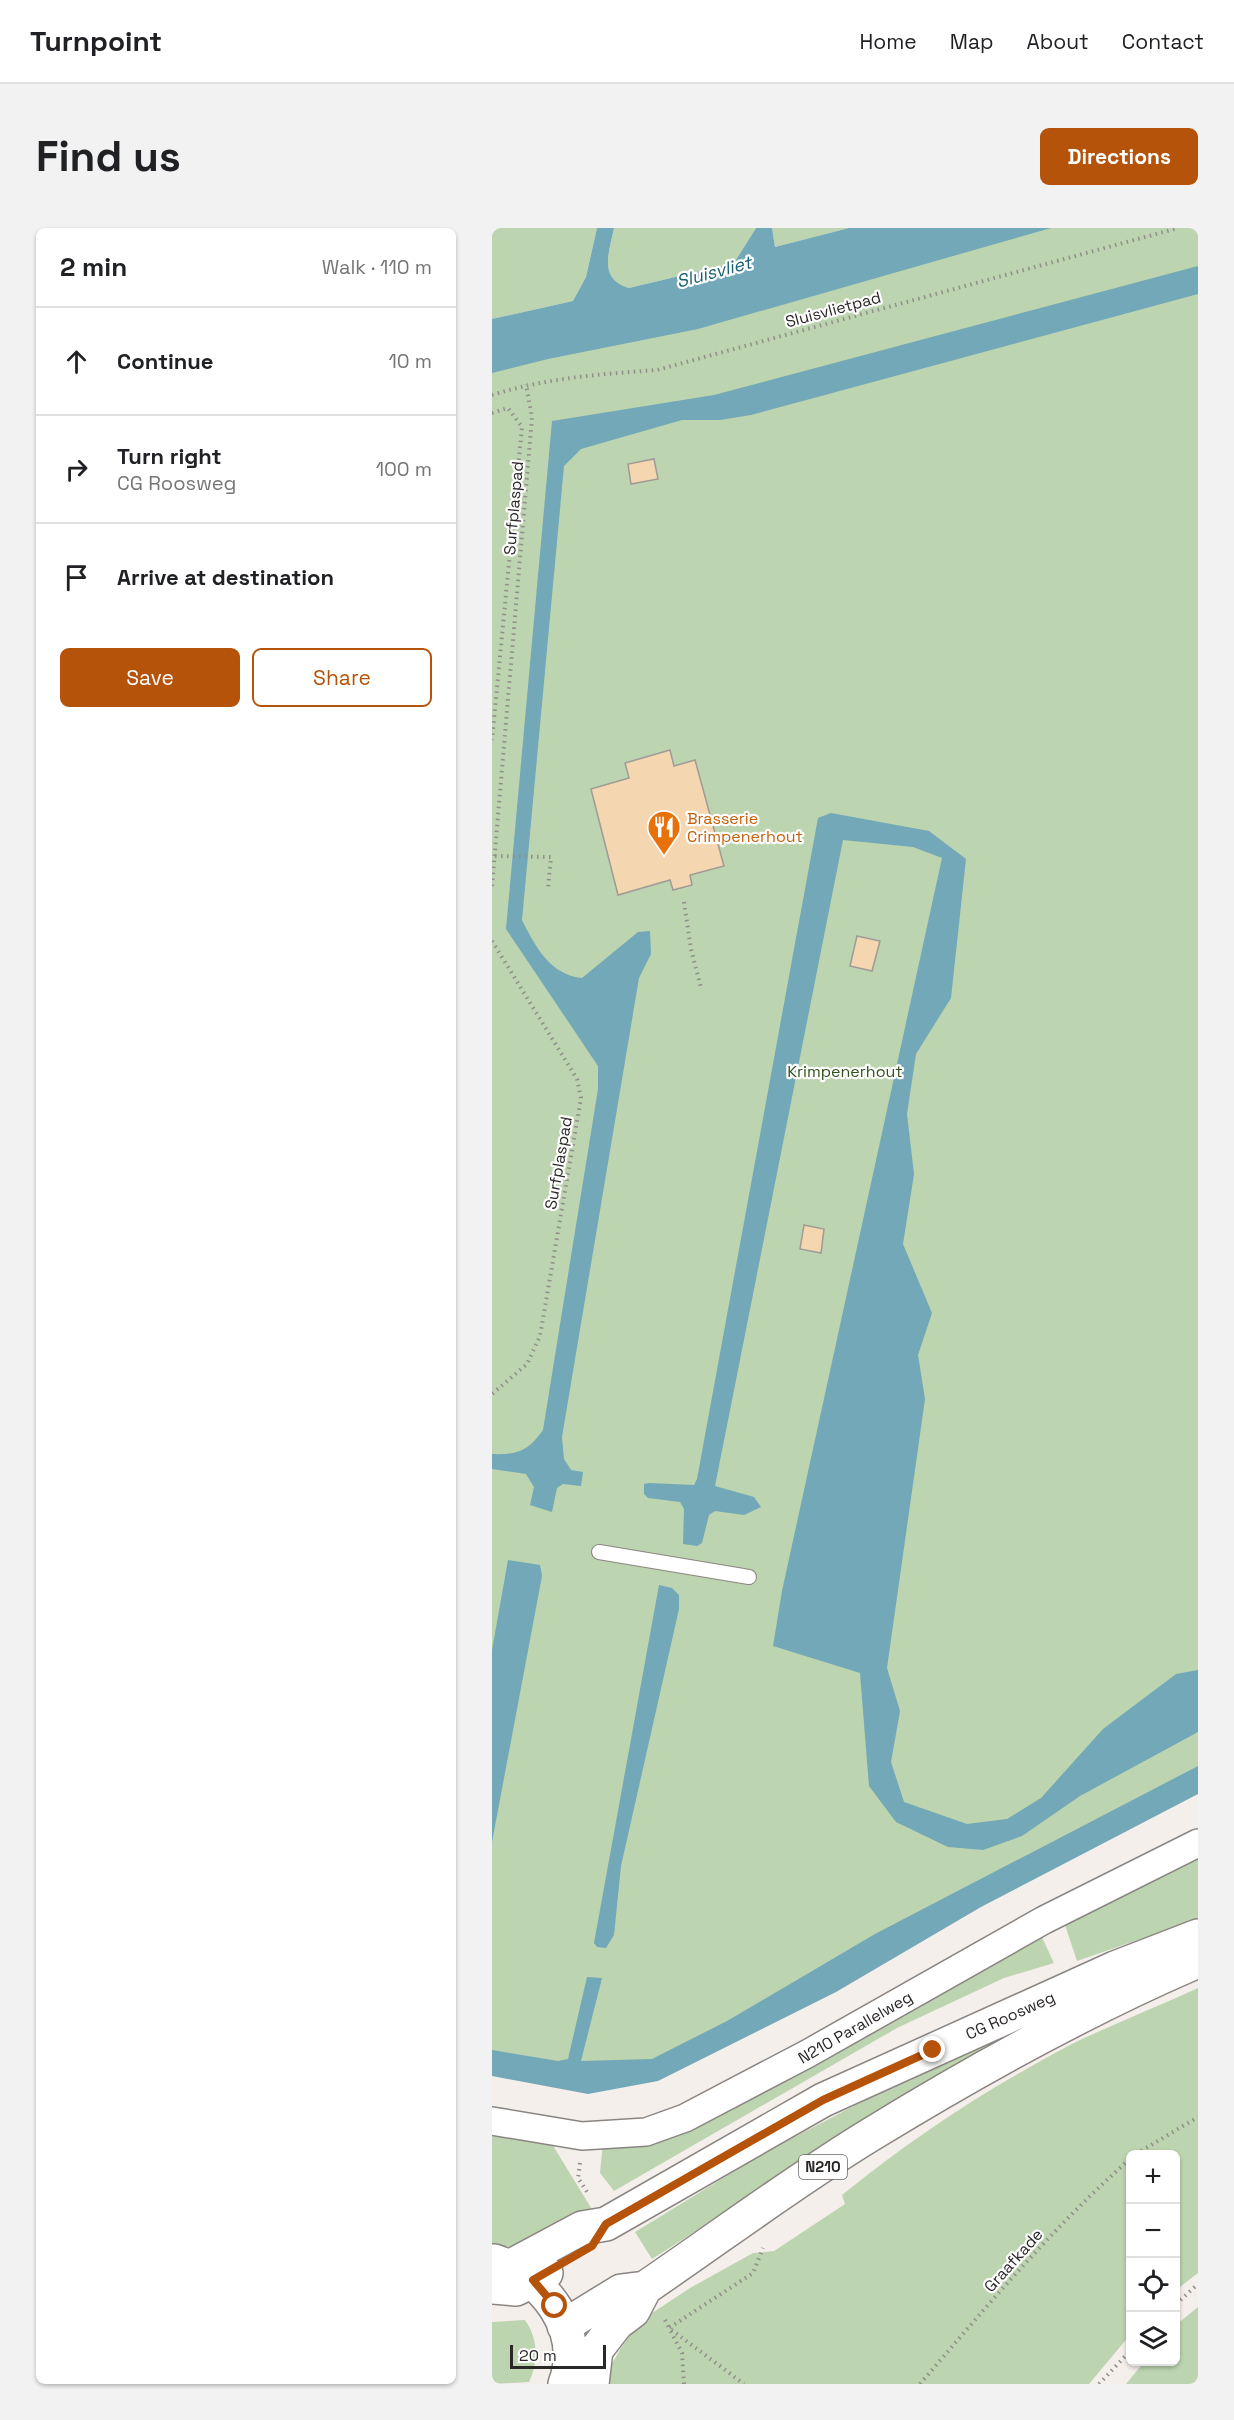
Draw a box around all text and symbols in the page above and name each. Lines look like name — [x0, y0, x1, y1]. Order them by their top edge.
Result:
text: Turnpoint — [30, 23, 162, 59]
text: Home — [859, 28, 917, 55]
text: Map — [950, 28, 994, 55]
text: About — [1027, 28, 1089, 55]
text: Contact — [1122, 28, 1204, 55]
button: Directions — [1040, 128, 1198, 185]
text: Find us — [36, 130, 181, 183]
text: 2 min — [60, 250, 127, 284]
water label: Sluisvliet — [674, 250, 756, 293]
text: Walk · 110 m — [322, 254, 432, 280]
street label: Sluisvlietpad — [783, 287, 883, 332]
icon: ahead — [60, 345, 93, 378]
text: Continue — [117, 347, 213, 375]
text: 10 m — [388, 348, 432, 374]
text: Turn right — [117, 442, 222, 470]
icon: right — [60, 453, 93, 486]
text: 100 m — [376, 456, 432, 482]
street label: Surfplaspad — [499, 460, 528, 556]
text: CG Roosweg — [117, 470, 236, 496]
icon: arrive — [60, 561, 93, 594]
text: Arrive at destination — [117, 563, 334, 591]
button: Save — [60, 648, 240, 707]
button: Share — [252, 648, 432, 707]
place label: Brasserie Crimpenerhout — [687, 808, 803, 847]
restaurant icon: Brasserie Crimpenerhout — [646, 809, 682, 856]
park label: Krimpenerhout — [787, 1061, 903, 1082]
street label: Surfplaspad — [540, 1115, 577, 1211]
street label: N210 Parallelweg — [794, 1986, 916, 2069]
street label: CG Roosweg — [962, 1986, 1058, 2044]
route end — [919, 2036, 945, 2062]
map controls — [1126, 2150, 1180, 2366]
button: + — [1126, 2150, 1180, 2204]
road number: N210 — [799, 2155, 847, 2179]
button: − — [1126, 2204, 1180, 2258]
street label: Graafkade — [979, 2224, 1047, 2297]
button: locate — [1126, 2258, 1180, 2312]
route start — [541, 2292, 567, 2318]
button: layers — [1126, 2312, 1180, 2366]
scale bar — [510, 2342, 606, 2370]
text: 20 m — [519, 2345, 557, 2366]

